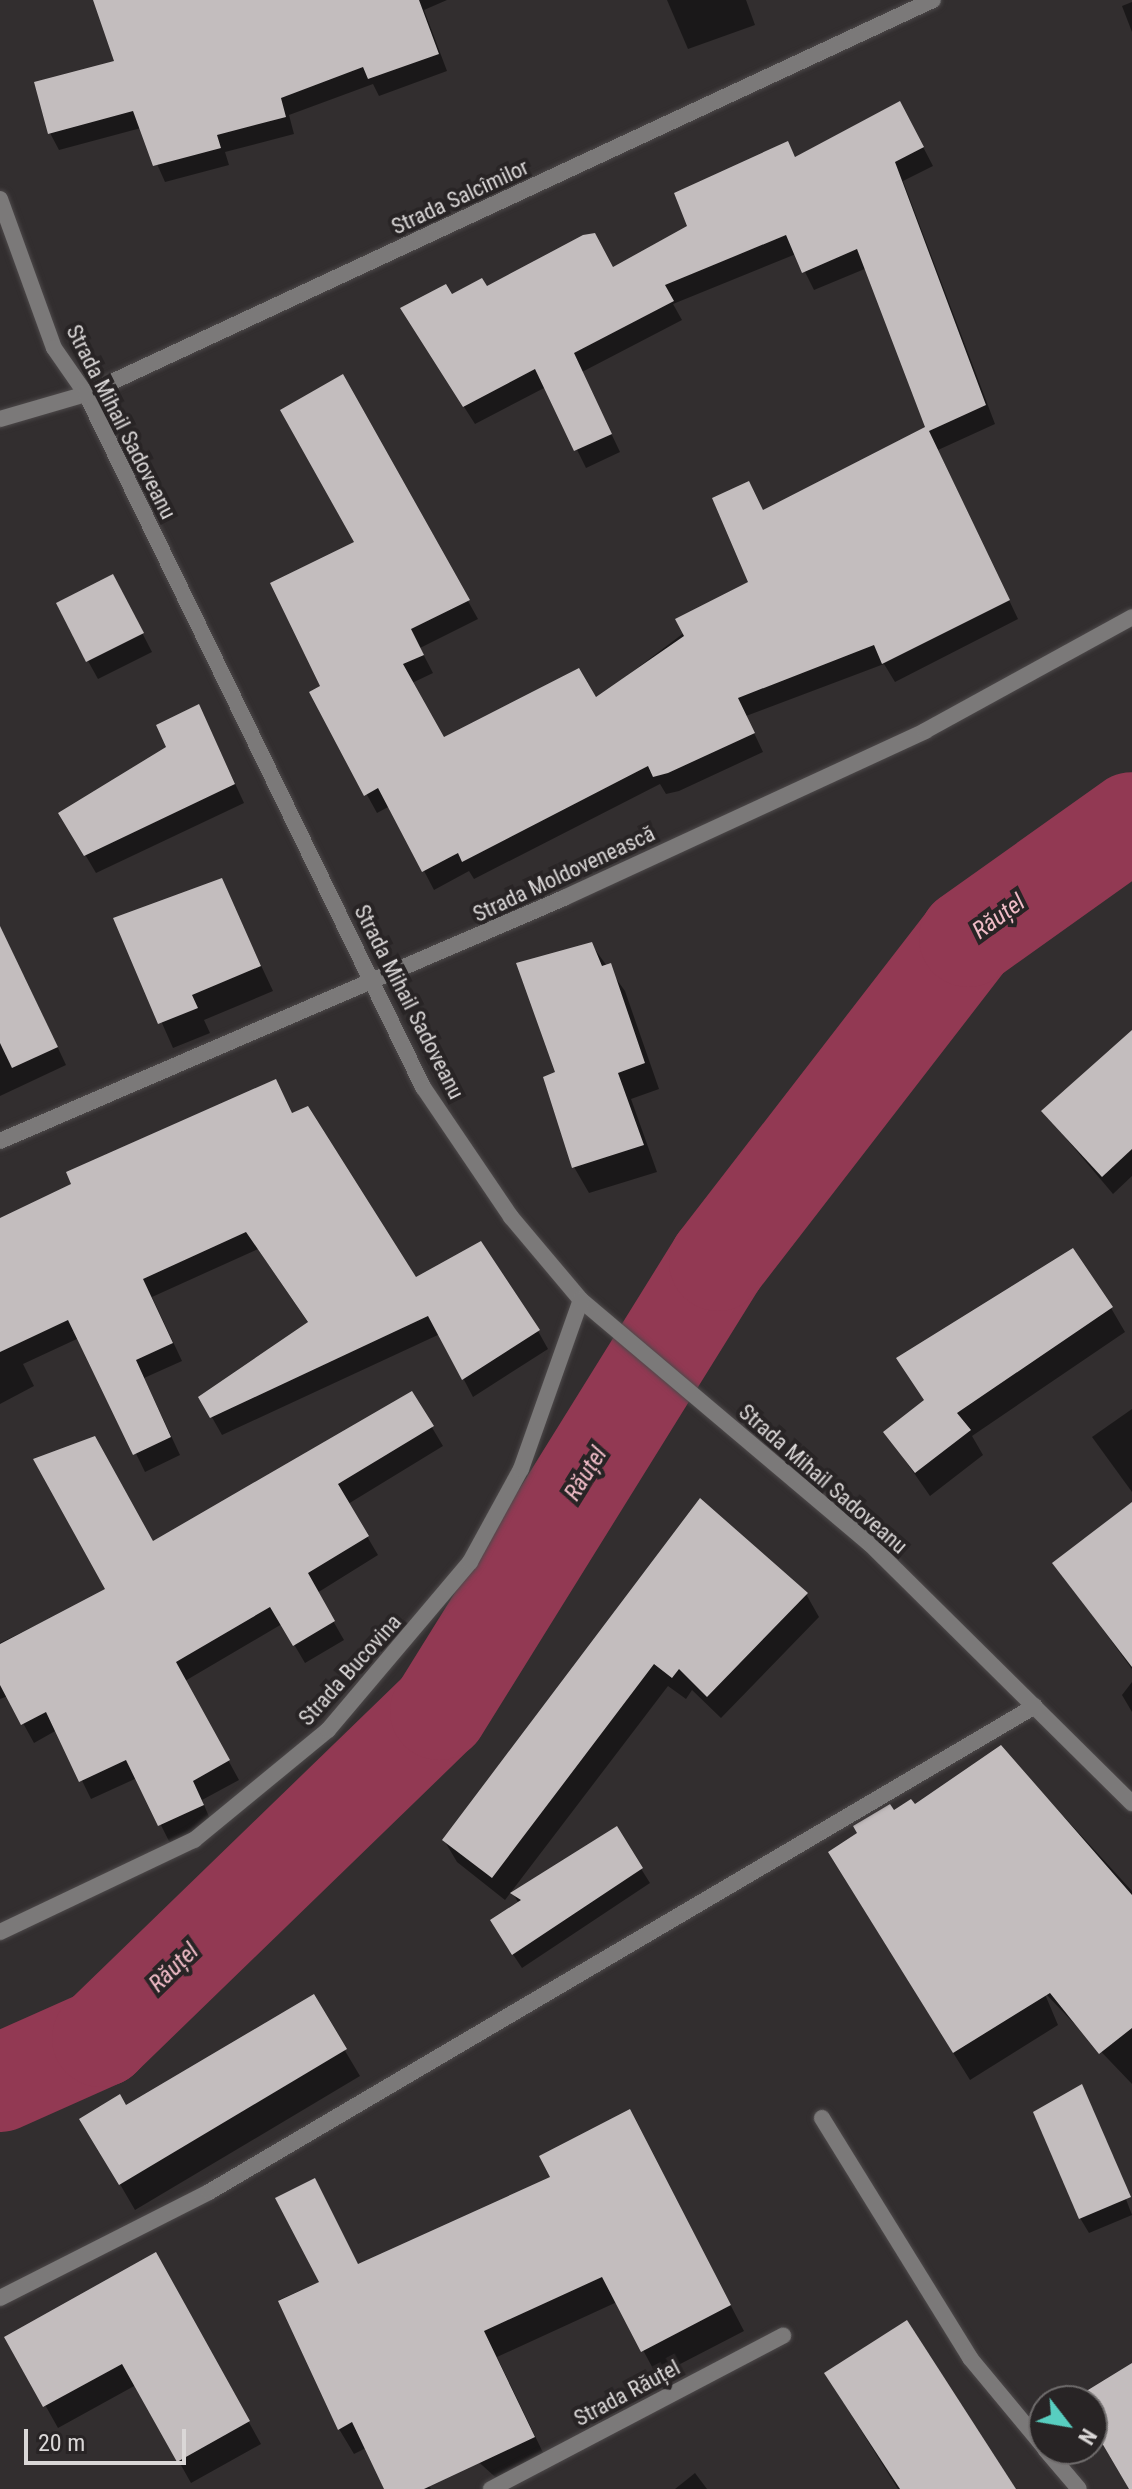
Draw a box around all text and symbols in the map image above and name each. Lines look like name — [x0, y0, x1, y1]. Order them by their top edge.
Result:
street label: Strada Salcîmilor — [387, 154, 533, 240]
street label: Strada Mihail Sadoveanu — [61, 321, 181, 523]
street label: Strada Moldovenească — [469, 820, 659, 928]
water label: Răuțel — [967, 888, 1031, 946]
street label: Strada Mihail Sadoveanu — [349, 901, 469, 1103]
street label: Strada Mihail Sadoveanu — [733, 1399, 913, 1559]
water label: Răuțel — [558, 1442, 614, 1506]
street label: Strada Bucovina — [293, 1609, 407, 1731]
water label: Răuțel — [143, 1938, 205, 1998]
street label: Strada Răuțel — [570, 2354, 684, 2432]
north arrow — [1028, 2385, 1108, 2465]
scale bar — [28, 2413, 190, 2463]
text: N — [1073, 2424, 1101, 2449]
text: 20 m — [38, 2429, 85, 2457]

